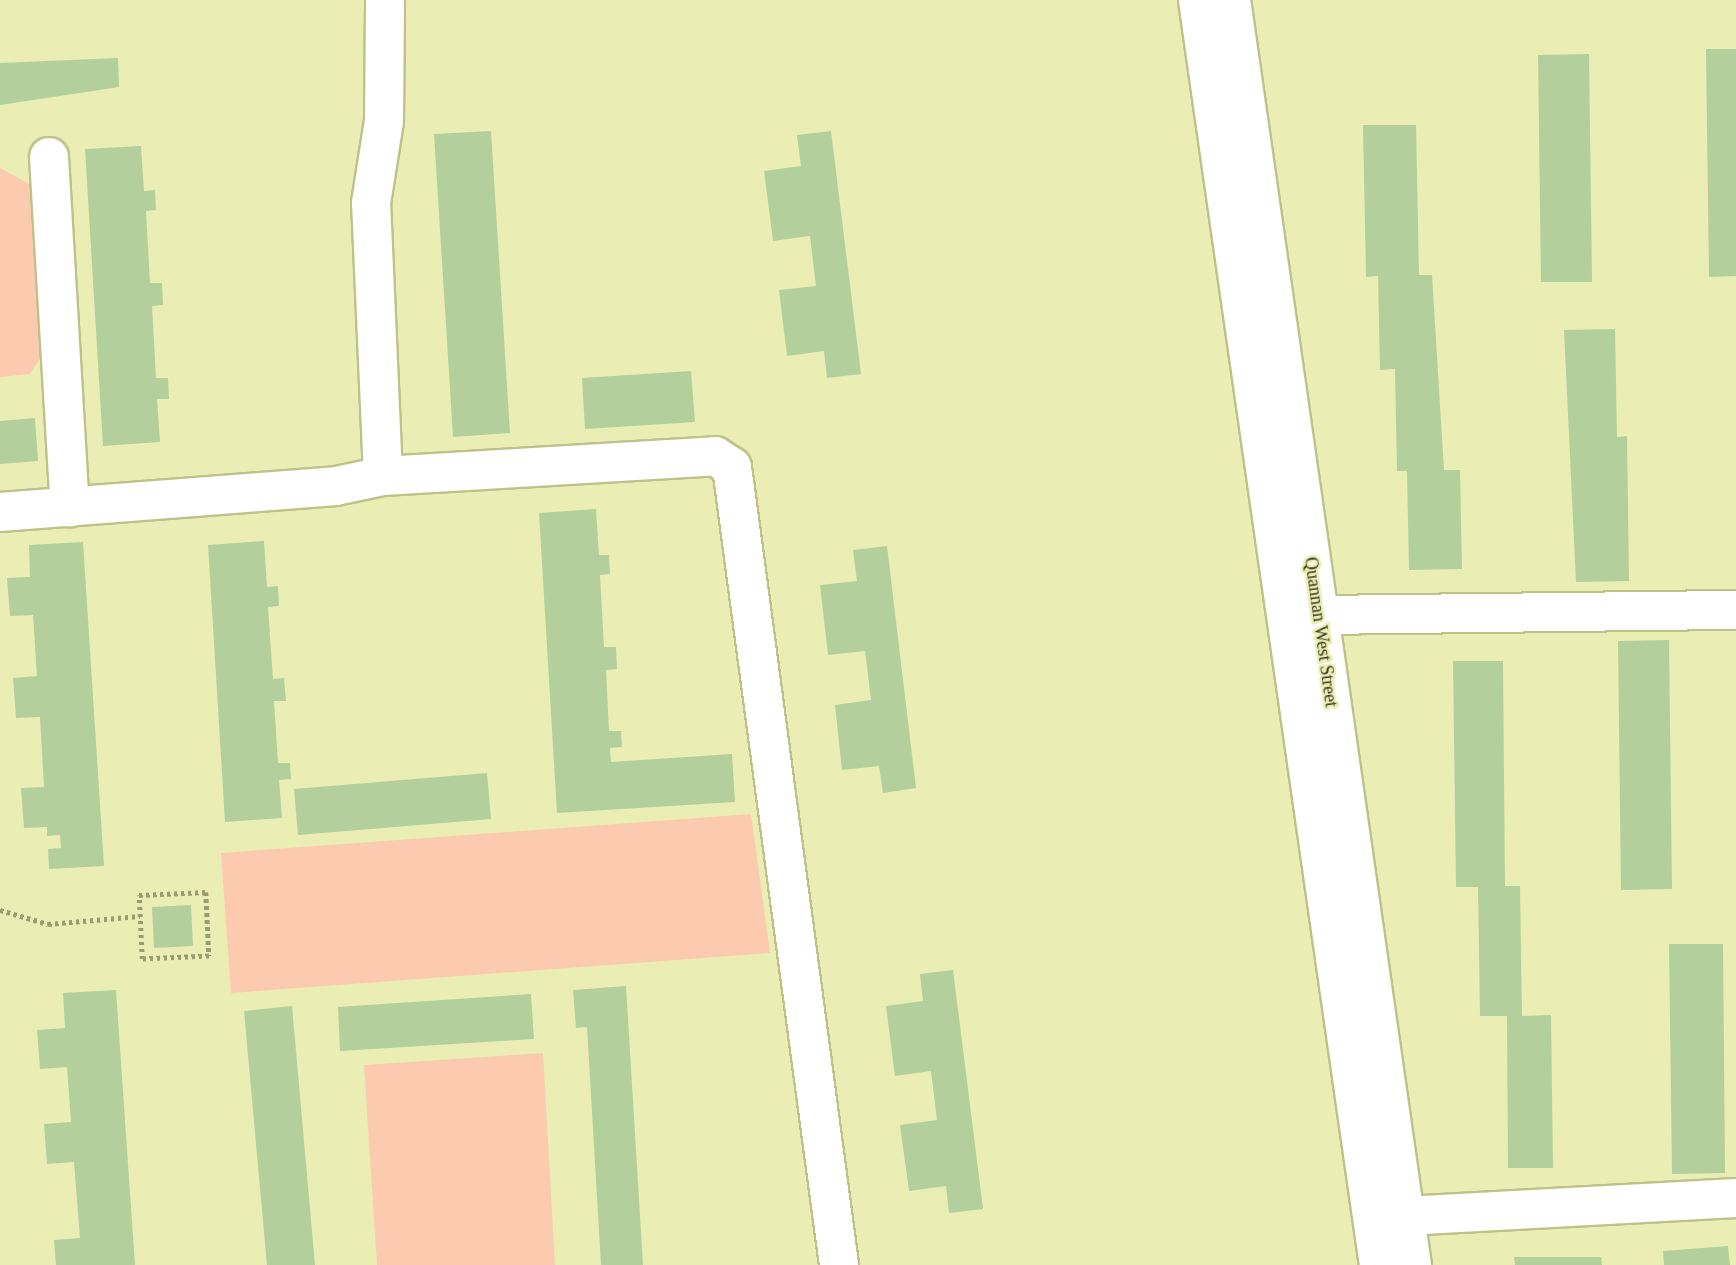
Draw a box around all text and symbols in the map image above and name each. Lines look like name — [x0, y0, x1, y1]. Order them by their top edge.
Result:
street label: Quannan West Street — [1298, 543, 1344, 721]

